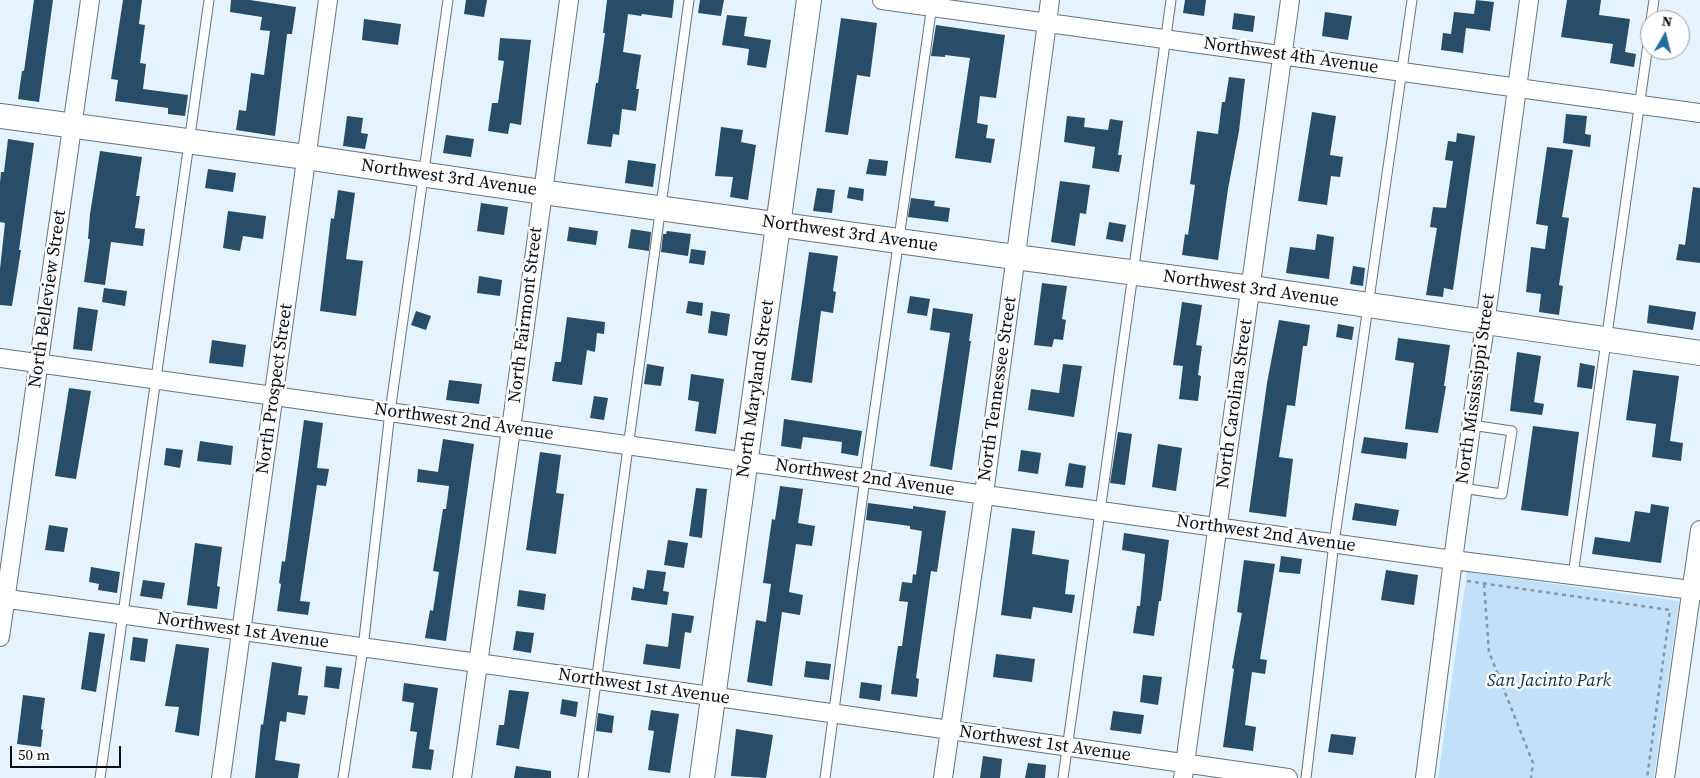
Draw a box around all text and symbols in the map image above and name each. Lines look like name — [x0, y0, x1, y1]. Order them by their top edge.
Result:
north arrow — [1640, 10, 1690, 60]
text: N — [1660, 11, 1673, 32]
street label: Northwest 4th Avenue — [1202, 33, 1380, 79]
street label: Northwest 3rd Avenue — [360, 155, 538, 201]
street label: North Belleview Street — [25, 209, 71, 389]
street label: Northwest 3rd Avenue — [761, 211, 939, 257]
street label: North Fairmont Street — [504, 226, 548, 404]
street label: Northwest 3rd Avenue — [1162, 266, 1340, 312]
street label: North Mississippi Street — [1452, 292, 1500, 486]
street label: North Tennessee Street — [974, 295, 1022, 483]
street label: North Maryland Street — [733, 299, 779, 479]
street label: North Prospect Street — [252, 302, 298, 476]
street label: North Carolina Street — [1212, 318, 1258, 490]
street label: Northwest 2nd Avenue — [373, 399, 555, 445]
street label: Northwest 2nd Avenue — [774, 455, 956, 501]
street label: Northwest 2nd Avenue — [1175, 511, 1357, 557]
street label: Northwest 1st Avenue — [156, 608, 330, 654]
street label: Northwest 1st Avenue — [557, 664, 731, 710]
park label: San Jacinto Park — [1487, 670, 1611, 692]
street label: Northwest 1st Avenue — [958, 721, 1132, 767]
scale bar — [12, 736, 124, 768]
text: 50 m — [18, 744, 50, 765]

